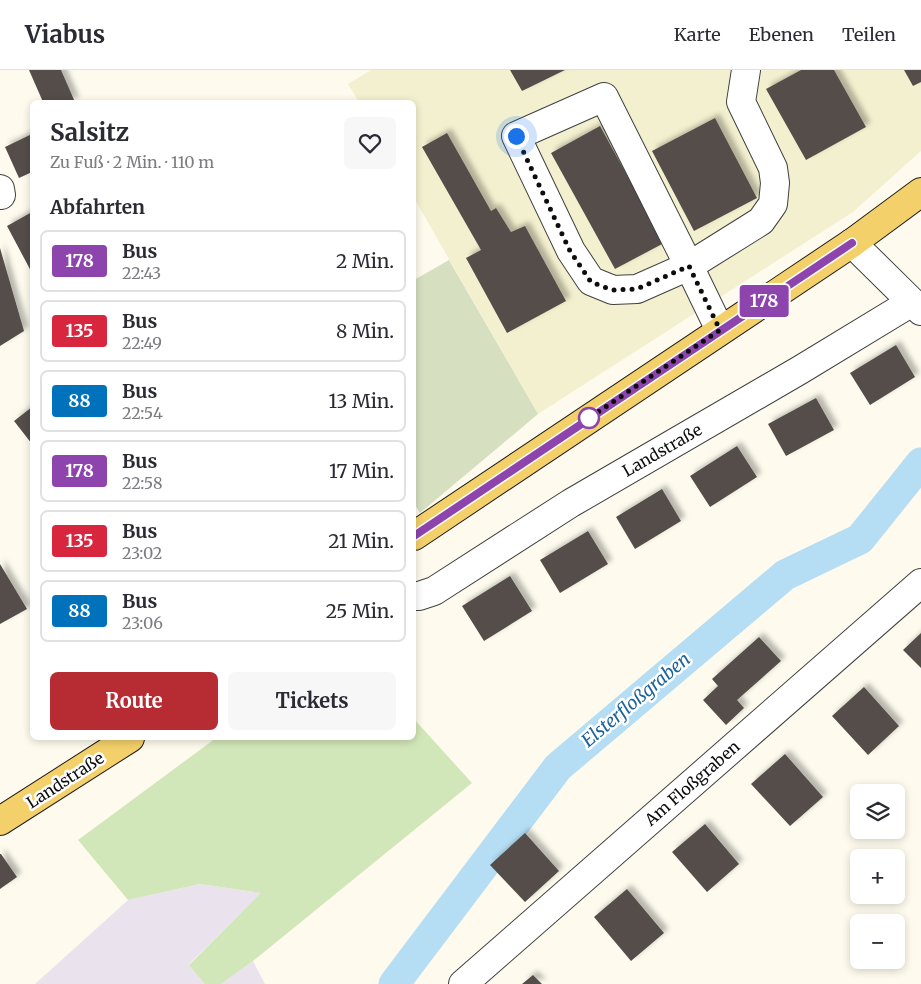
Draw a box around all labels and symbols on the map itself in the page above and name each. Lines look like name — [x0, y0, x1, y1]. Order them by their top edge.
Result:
your location — [504, 124, 529, 149]
line badge: 178 — [735, 285, 793, 317]
unlabelled marker — [578, 407, 600, 429]
street label: Landstraße — [619, 419, 705, 481]
water label: Elsterfloßgraben — [577, 647, 695, 752]
street label: Am Floßgraben — [640, 736, 744, 830]
street label: Landstraße — [23, 748, 107, 812]

